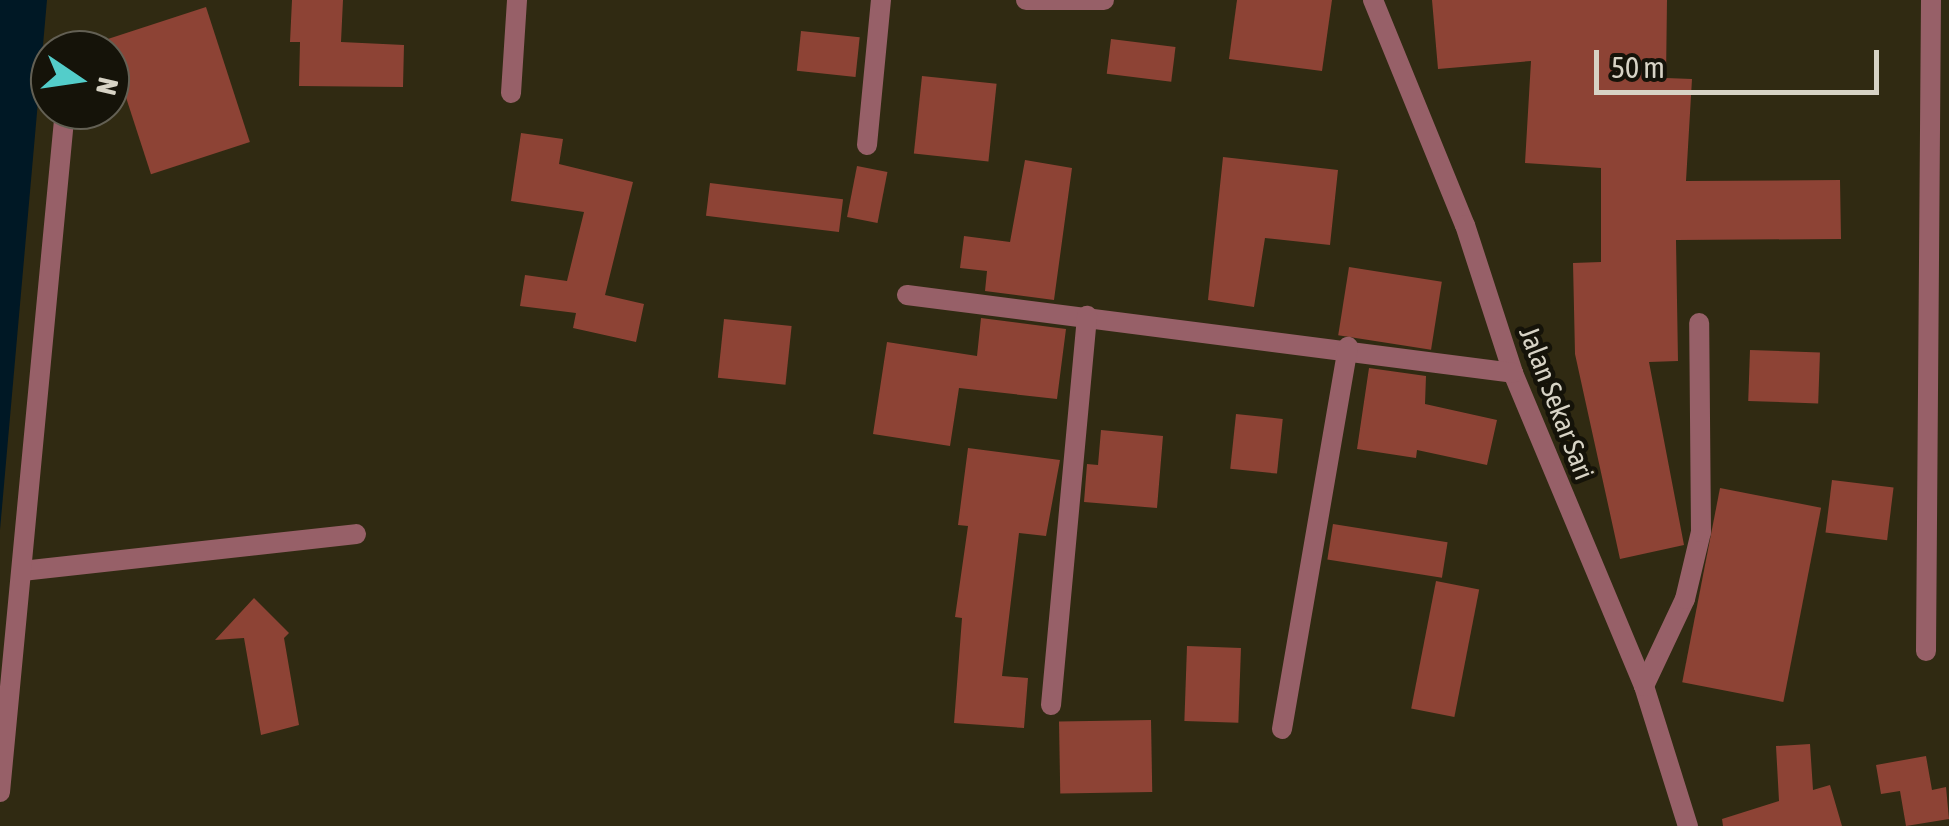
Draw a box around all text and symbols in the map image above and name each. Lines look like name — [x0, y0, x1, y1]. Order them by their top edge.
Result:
north arrow — [30, 30, 130, 130]
scale bar — [1599, 30, 1884, 92]
text: 50 m — [1611, 50, 1665, 84]
text: N — [90, 75, 125, 98]
street label: Jalan Sekar Sari — [1512, 322, 1602, 484]

